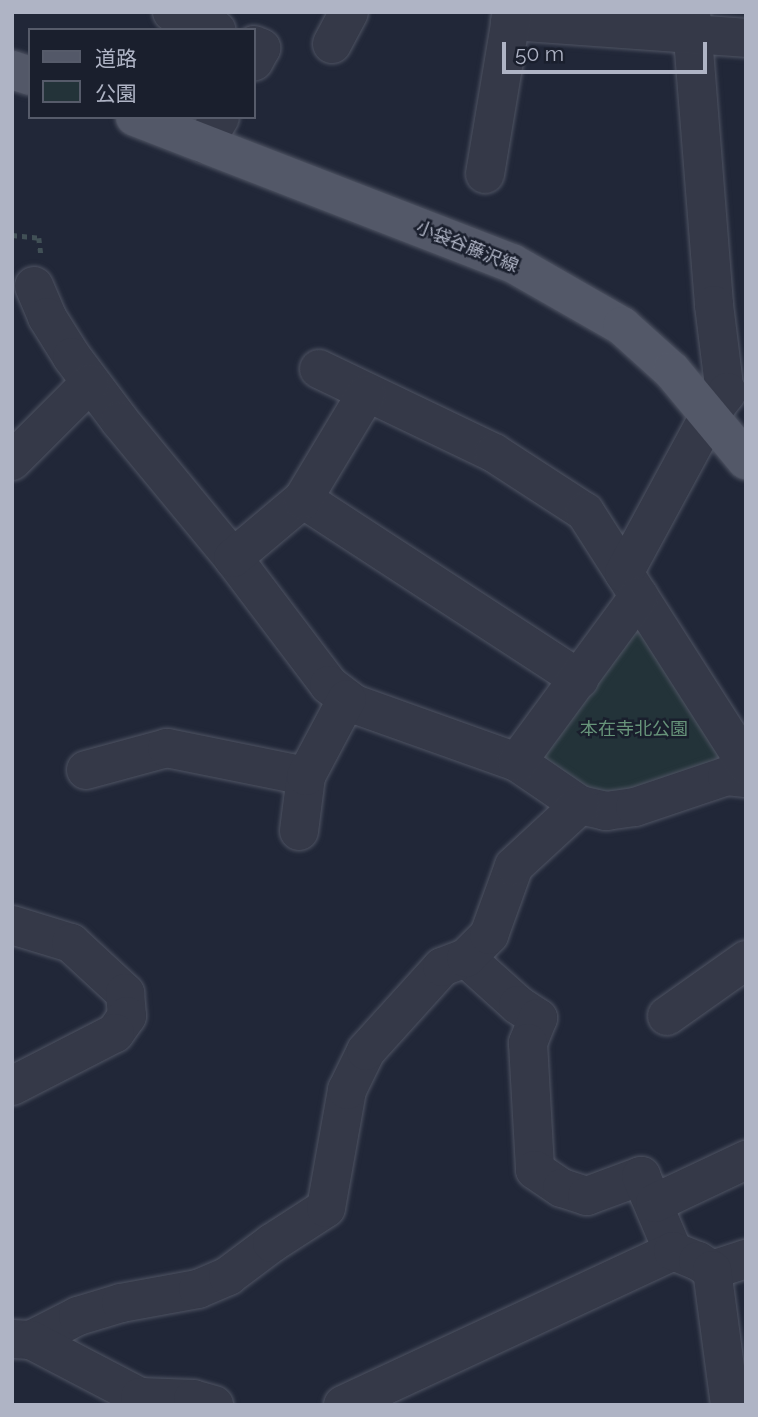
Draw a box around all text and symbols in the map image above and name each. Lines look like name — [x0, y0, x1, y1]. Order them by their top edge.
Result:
legend — [28, 28, 256, 119]
scale bar — [506, 28, 711, 72]
text: 50 m — [515, 41, 564, 66]
text: 道路 — [95, 46, 137, 71]
text: 公園 — [95, 81, 137, 106]
street label: 小袋谷藤沢線 — [413, 217, 521, 277]
park label: 本在寺北公園 — [580, 718, 688, 740]

